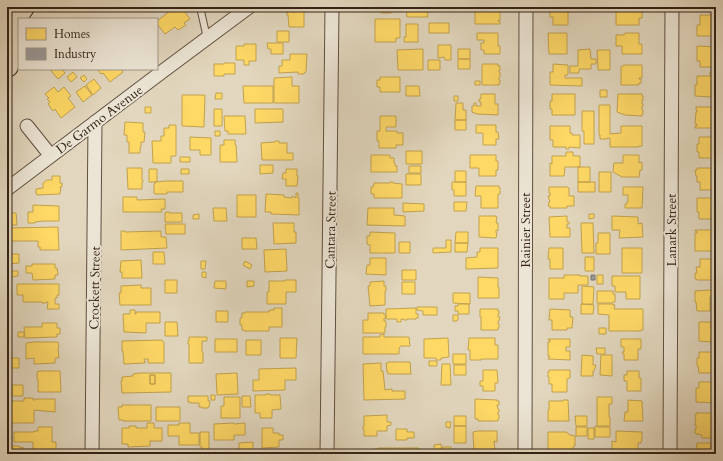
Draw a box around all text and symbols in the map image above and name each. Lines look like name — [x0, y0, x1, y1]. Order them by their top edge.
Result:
legend — [18, 18, 158, 70]
text: Homes — [54, 26, 90, 42]
text: Industry — [54, 46, 97, 62]
street label: De Garmo Avenue — [53, 81, 147, 158]
street label: Cantara Street — [321, 191, 341, 269]
street label: Rainier Street — [517, 193, 535, 267]
street label: Lanark Street — [663, 194, 681, 266]
street label: Crockett Street — [85, 246, 105, 330]

